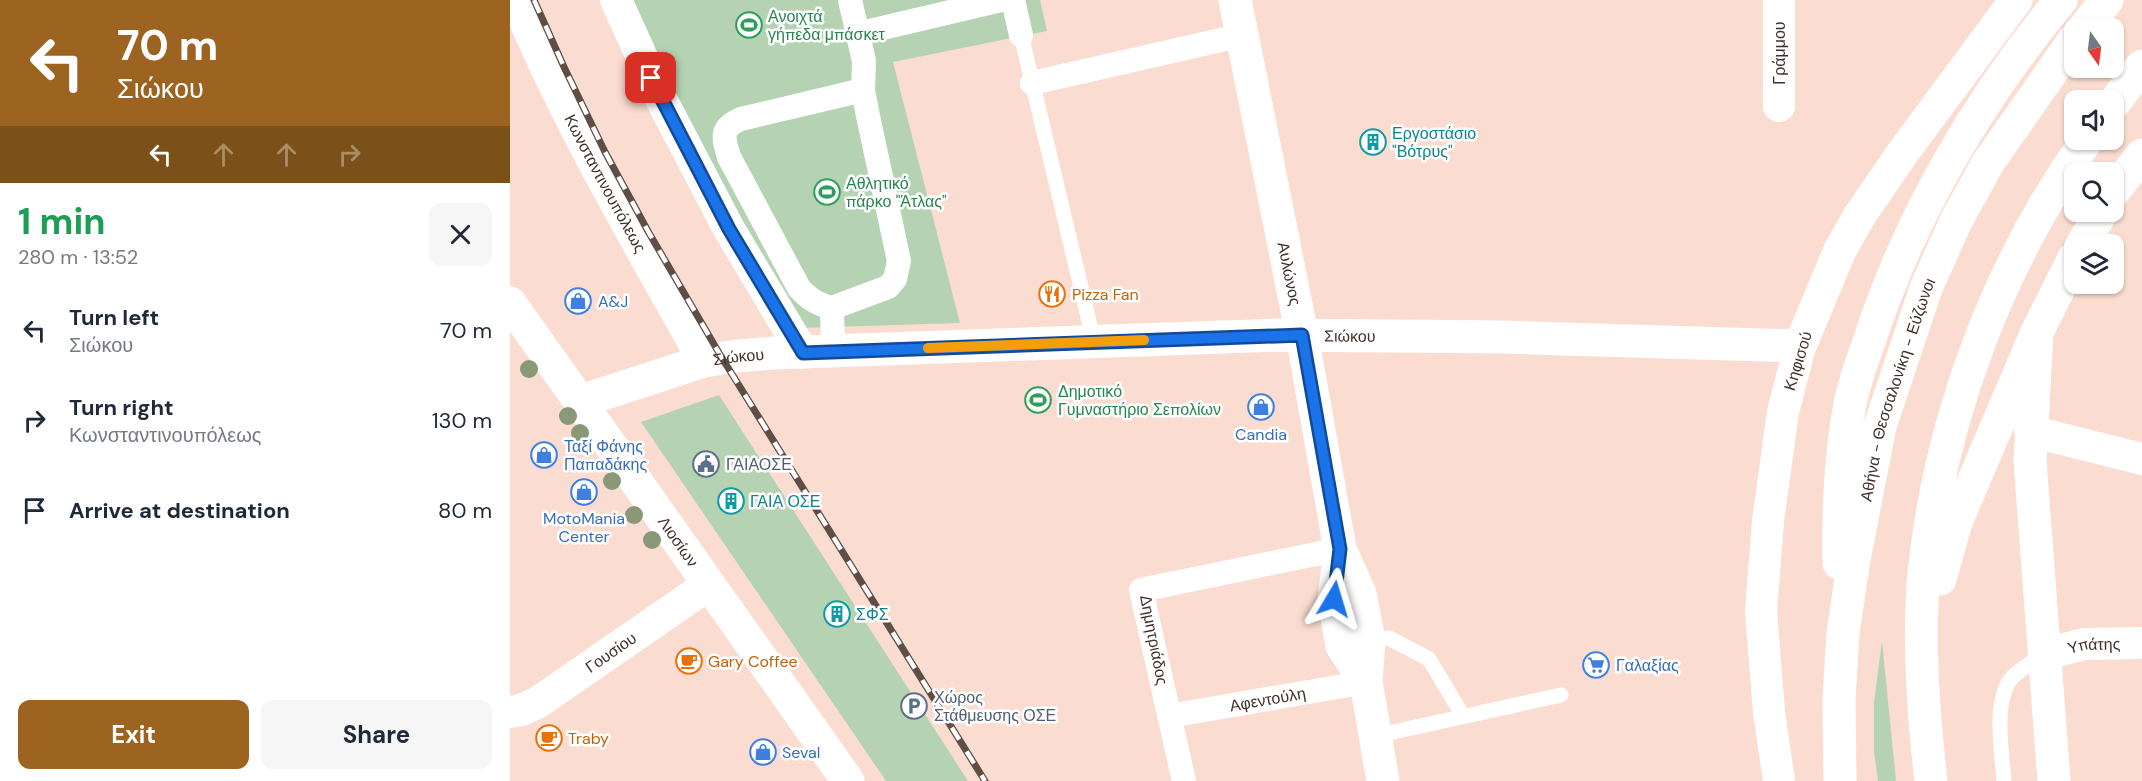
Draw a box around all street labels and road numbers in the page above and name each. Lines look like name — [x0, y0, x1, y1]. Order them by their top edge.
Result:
street label: Γράμμου — [1769, 21, 1790, 85]
street label: Κωνσταντινουπόλεως — [560, 110, 651, 256]
street label: Αυλώνος — [1273, 240, 1306, 307]
street label: Αθήνα - Θεσσαλονίκη - Εύζωνοι — [1855, 274, 1940, 503]
street label: Σιώκου — [1324, 325, 1376, 346]
street label: Κηφισού — [1779, 329, 1817, 393]
street label: Σιώκου — [711, 343, 765, 370]
street label: Λιοσίων — [654, 512, 704, 571]
street label: Δημητριάδος — [1135, 593, 1173, 687]
street label: Γουσίου — [581, 627, 640, 677]
street label: Υπάτης — [2065, 633, 2121, 658]
street label: Αφεντούλη — [1228, 682, 1307, 716]

